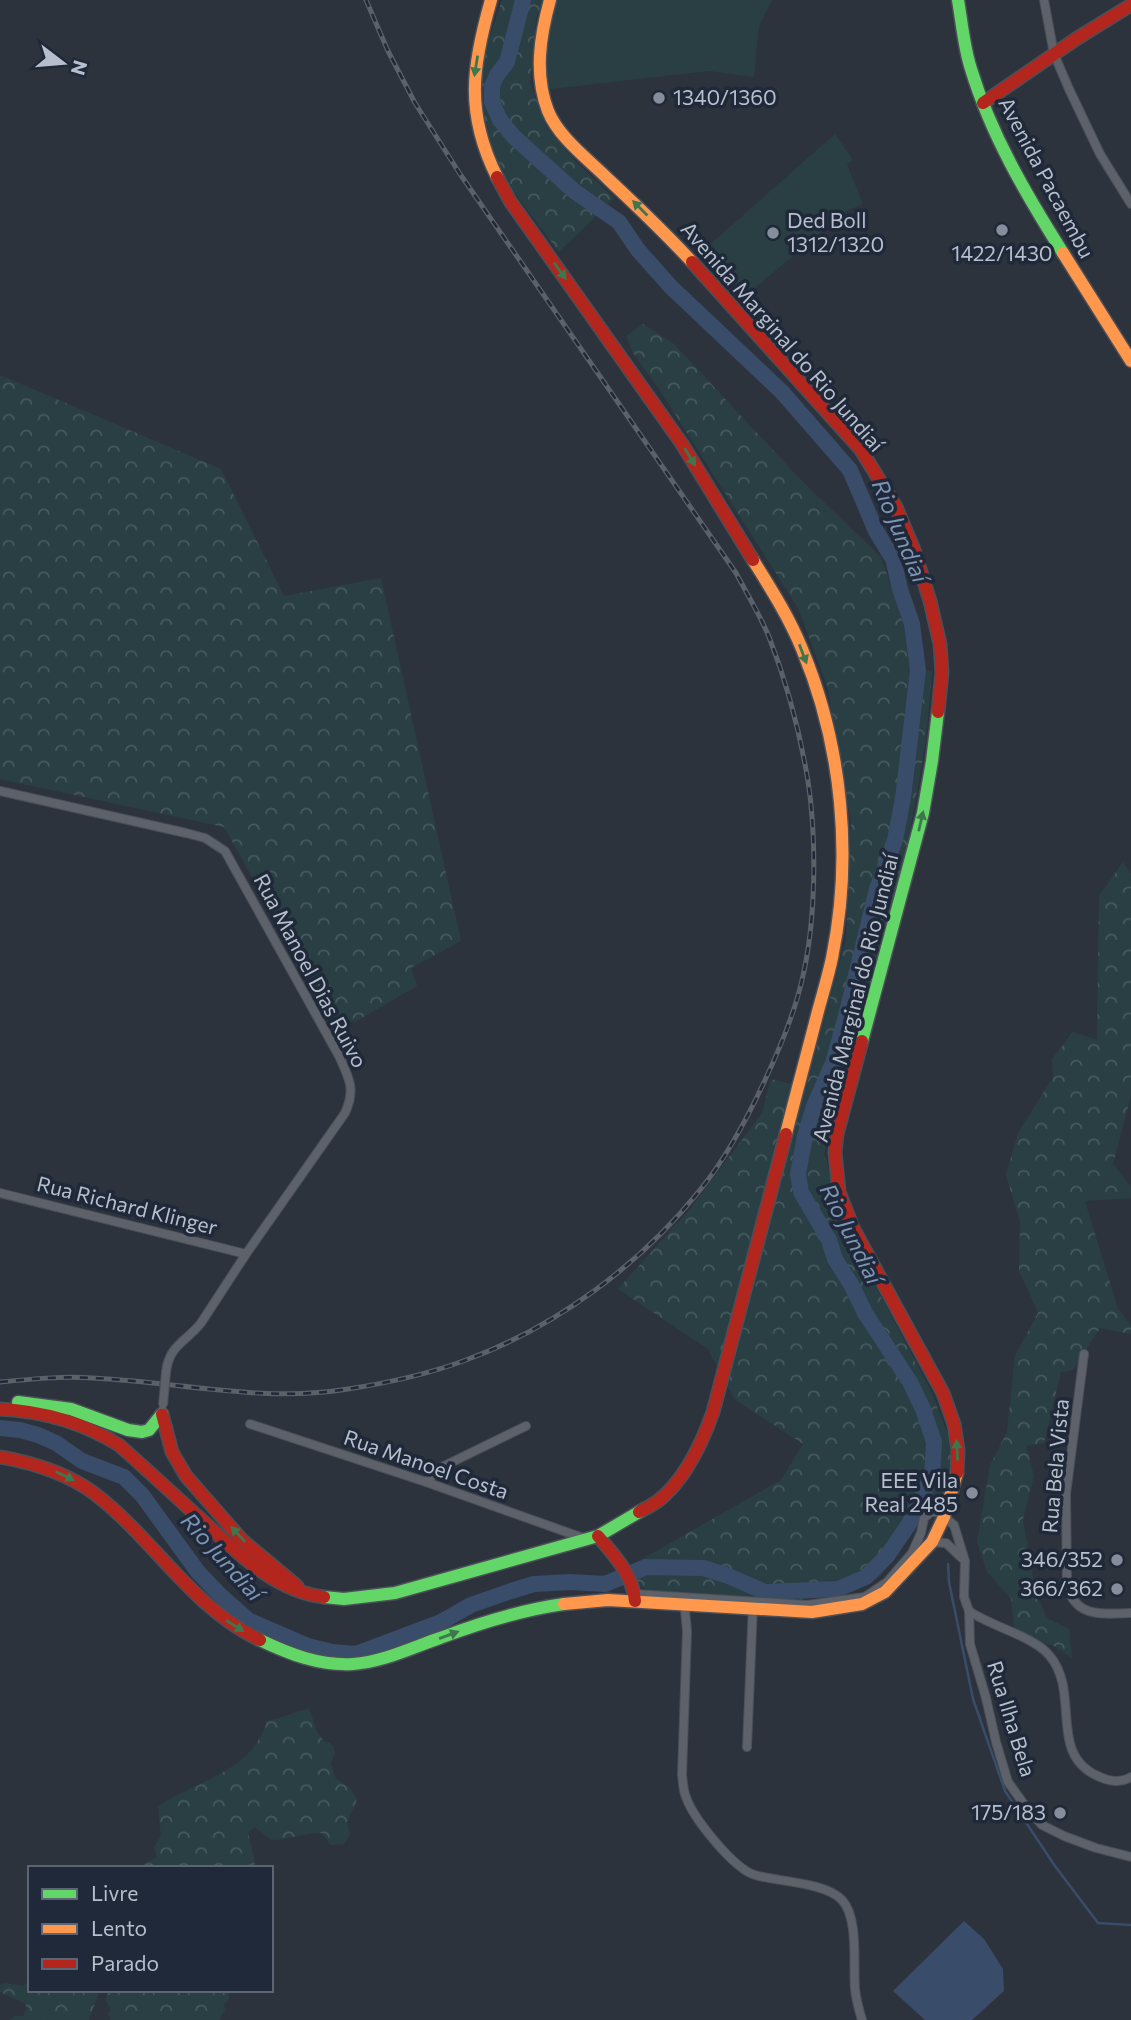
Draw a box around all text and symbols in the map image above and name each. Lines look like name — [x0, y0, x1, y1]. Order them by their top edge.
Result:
north arrow — [28, 28, 98, 98]
one-way arrow — [470, 55, 481, 77]
text: N — [67, 58, 93, 78]
place label: 1340/1360 — [673, 84, 777, 109]
marker: 1340/1360 — [651, 90, 667, 106]
street label: Avenida Pacaembu — [994, 92, 1100, 262]
one-way arrow — [631, 199, 648, 216]
place label: Ded Boll 1312/1320 — [787, 207, 884, 256]
street label: Avenida Marginal do Rio Jundiaí — [676, 216, 890, 457]
marker: 1422/1430 — [994, 222, 1010, 238]
marker: Ded Boll 1312/1320 — [765, 225, 781, 241]
place label: 1422/1430 — [951, 240, 1053, 265]
one-way arrow — [553, 262, 567, 280]
one-way arrow — [684, 447, 697, 467]
water label: Rio Jundiaí — [867, 475, 937, 590]
one-way arrow — [798, 644, 809, 665]
one-way arrow — [915, 810, 926, 832]
street label: Avenida Marginal do Rio Jundiaí — [807, 850, 903, 1145]
street label: Rua Manoel Dias Ruivo — [250, 869, 373, 1072]
street label: Rua Richard Klinger — [34, 1170, 220, 1239]
water label: Rio Jundiaí — [815, 1178, 891, 1292]
street label: Rua Bela Vista — [1036, 1398, 1073, 1534]
street label: Rua Manoel Costa — [341, 1424, 512, 1503]
one-way arrow — [951, 1439, 962, 1461]
place label: EEE Vila Real 2485 — [865, 1467, 958, 1516]
one-way arrow — [55, 1471, 75, 1482]
marker: EEE Vila Real 2485 — [964, 1485, 980, 1501]
water label: Rio Jundiaí — [176, 1506, 272, 1609]
one-way arrow — [230, 1526, 246, 1543]
place label: 346/352 — [1021, 1546, 1103, 1571]
marker: 346/352 — [1109, 1552, 1125, 1568]
place label: 366/362 — [1020, 1575, 1103, 1600]
marker: 366/362 — [1109, 1581, 1125, 1597]
one-way arrow — [225, 1619, 244, 1632]
one-way arrow — [439, 1629, 460, 1640]
street label: Rua Ilha Bela — [983, 1658, 1042, 1780]
place label: 175/183 — [971, 1799, 1046, 1824]
marker: 175/183 — [1052, 1805, 1068, 1821]
legend — [28, 1866, 273, 1992]
text: Livre — [91, 1880, 138, 1905]
text: Lento — [91, 1915, 147, 1940]
text: Parado — [91, 1950, 159, 1975]

